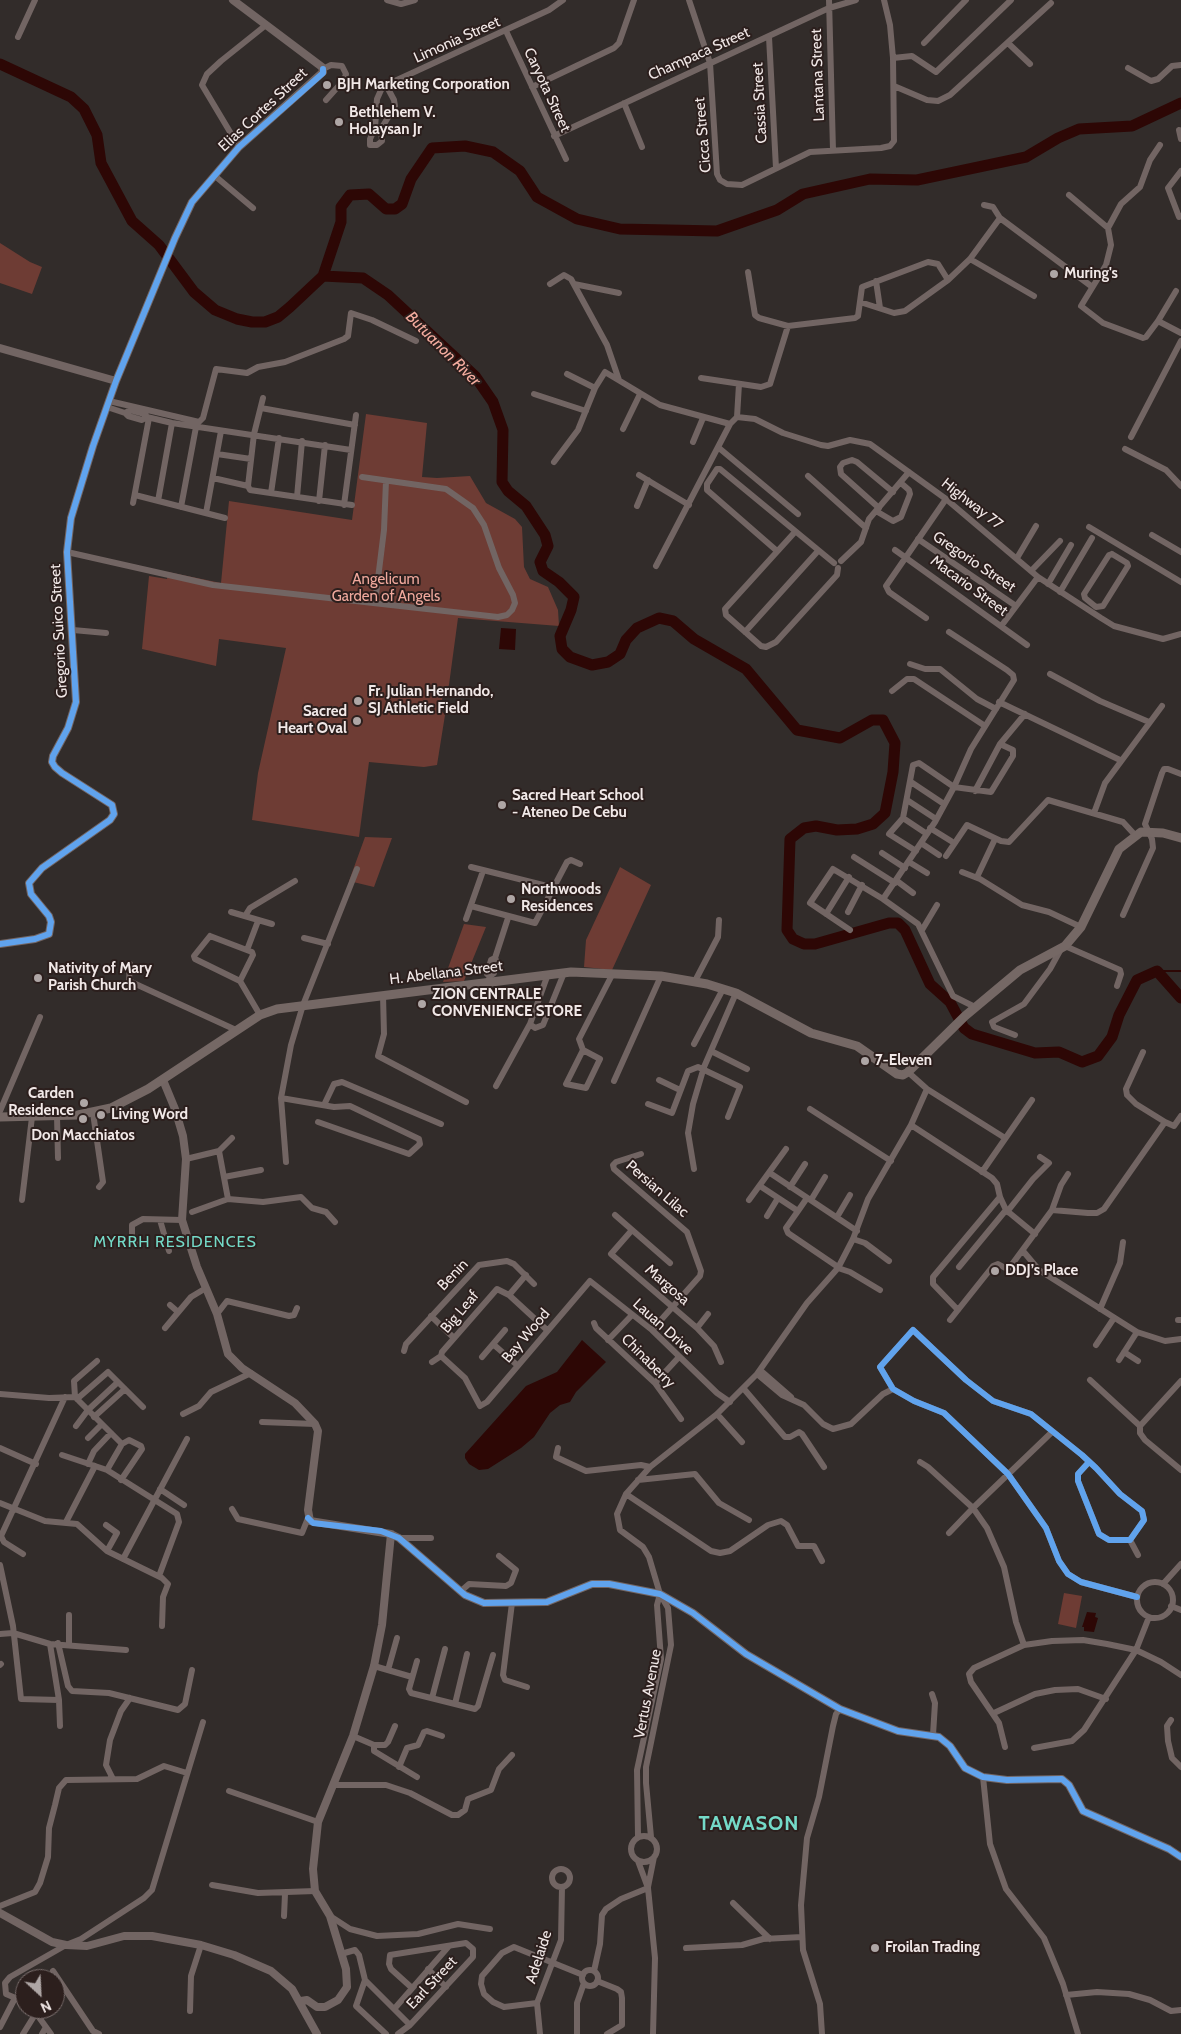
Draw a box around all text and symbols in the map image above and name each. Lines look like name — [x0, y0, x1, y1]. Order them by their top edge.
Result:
street label: Limonia Street — [411, 13, 503, 67]
street label: Champaca Street — [645, 24, 753, 84]
street label: Lantana Street — [807, 28, 829, 122]
street label: Caryota Street — [520, 45, 574, 135]
street label: Cassia Street — [749, 62, 771, 144]
street label: Elias Cortes Street — [215, 64, 311, 156]
place label: BJH Marketing Corporation — [337, 76, 510, 94]
marker: BJH Marketing Corporation — [321, 79, 333, 91]
street label: Cicca Street — [691, 97, 715, 173]
place label: Bethlehem V. Holaysan Jr — [349, 104, 436, 139]
marker: Bethlehem V. Holaysan Jr — [333, 116, 345, 128]
place label: Muring's — [1064, 265, 1118, 283]
marker: Muring's — [1048, 268, 1060, 280]
water label: Butuanon River — [402, 308, 484, 390]
street label: Highway 77 — [938, 474, 1006, 534]
street label: Gregorio Street — [929, 528, 1019, 596]
street label: Macario Street — [927, 552, 1011, 620]
street label: Gregorio Suico Street — [47, 564, 71, 698]
park label: Angelicum Garden of Angels — [332, 571, 440, 606]
place label: Fr. Julian Hernando, SJ Athletic Field — [368, 683, 494, 718]
marker: Fr. Julian Hernando, SJ Athletic Field — [352, 695, 364, 707]
place label: Sacred Heart Oval — [277, 703, 347, 738]
marker: Sacred Heart Oval — [351, 715, 363, 727]
place label: Sacred Heart School - Ateneo De Cebu — [512, 787, 644, 822]
marker: Sacred Heart School - Ateneo De Cebu — [496, 799, 508, 811]
place label: Northwoods Residences — [521, 881, 601, 916]
marker: Northwoods Residences — [505, 893, 517, 905]
street label: H. Abellana Street — [388, 957, 504, 989]
place label: Nativity of Mary Parish Church — [48, 960, 152, 995]
marker: Nativity of Mary Parish Church — [32, 972, 44, 984]
place label: ZION CENTRALE CONVENIENCE STORE — [432, 986, 582, 1021]
marker: ZION CENTRALE CONVENIENCE STORE — [416, 998, 428, 1010]
place label: 7-Eleven — [875, 1052, 932, 1070]
marker: 7-Eleven — [859, 1055, 871, 1067]
place label: Carden Residence — [8, 1085, 74, 1120]
marker: Carden Residence — [78, 1097, 90, 1109]
place label: Living Word — [111, 1106, 188, 1124]
marker: Living Word — [95, 1109, 107, 1121]
marker: Don Macchiatos — [77, 1113, 89, 1125]
place label: Don Macchiatos — [31, 1127, 135, 1145]
street label: Persian Lilac — [622, 1157, 692, 1221]
district label: MYRRH RESIDENCES — [91, 1232, 259, 1252]
street label: Benin — [434, 1256, 472, 1294]
street label: Margosa — [641, 1261, 693, 1309]
place label: DDJ’s Place — [1005, 1262, 1078, 1280]
marker: DDJ’s Place — [989, 1265, 1001, 1277]
street label: Big Leaf — [437, 1287, 483, 1337]
street label: Lauan Drive — [629, 1295, 697, 1359]
street label: Bay Wood — [498, 1305, 554, 1367]
street label: Chinaberry — [617, 1330, 679, 1392]
street label: Vertus Avenue — [631, 1648, 665, 1740]
district label: TAWASON — [698, 1812, 800, 1836]
street label: Adelaide — [522, 1928, 556, 1986]
place label: Froilan Trading — [885, 1939, 980, 1957]
marker: Froilan Trading — [869, 1942, 881, 1954]
street label: Earl Street — [403, 1953, 461, 2013]
north arrow — [15, 1969, 65, 2019]
text: N — [38, 1996, 54, 2017]

